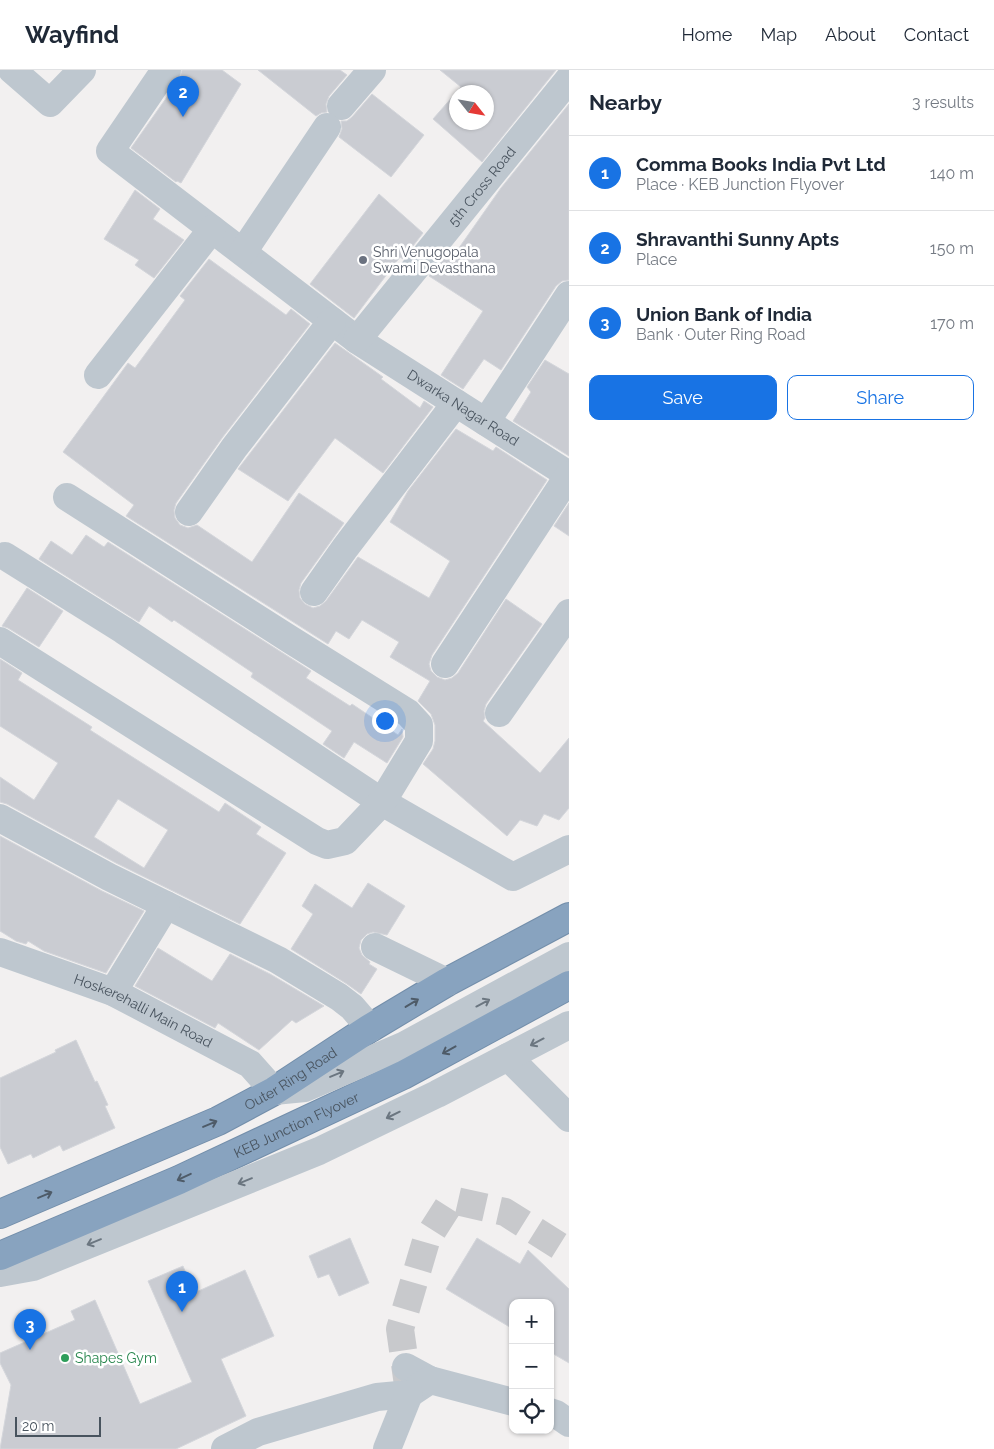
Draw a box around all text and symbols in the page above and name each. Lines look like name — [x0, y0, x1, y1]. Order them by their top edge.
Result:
text: Wayfind — [25, 20, 119, 49]
text: Home — [681, 24, 732, 45]
text: Map — [760, 24, 797, 45]
text: About — [825, 24, 876, 45]
text: Contact — [904, 24, 969, 45]
pin: 2 — [167, 76, 199, 117]
north arrow — [449, 85, 494, 130]
text: Nearby — [589, 90, 662, 115]
text: 3 results — [912, 93, 974, 112]
street label: 5th Cross Road — [445, 143, 519, 229]
text: Comma Books India Pvt Ltd — [636, 153, 886, 175]
text: 1 — [601, 164, 609, 183]
text: 140 m — [930, 164, 974, 183]
text: Place · KEB Junction Flyover — [636, 175, 844, 194]
text: Shravanthi Sunny Apts — [636, 228, 839, 250]
text: 2 — [600, 239, 610, 258]
text: 150 m — [930, 239, 974, 258]
place label: Shri Venugopala Swami Devasthana — [373, 244, 496, 276]
text: Place — [636, 250, 677, 269]
marker: Shri Venugopala Swami Devasthana — [357, 254, 369, 266]
text: Union Bank of India — [636, 303, 812, 325]
text: 3 — [601, 314, 609, 333]
text: 170 m — [930, 314, 974, 333]
text: Bank · Outer Ring Road — [636, 325, 805, 344]
street label: Dwarka Nagar Road — [404, 366, 522, 449]
button: Save — [589, 375, 777, 420]
button: Share — [787, 375, 974, 420]
your location — [372, 708, 398, 734]
street label: Hoskerehalli Main Road — [72, 971, 215, 1051]
one-way arrow — [404, 998, 418, 1008]
one-way arrow — [476, 998, 491, 1008]
one-way arrow — [529, 1037, 544, 1047]
street label: Outer Ring Road — [242, 1044, 340, 1113]
one-way arrow — [442, 1045, 457, 1055]
one-way arrow — [329, 1068, 344, 1078]
street label: KEB Junction Flyover — [231, 1089, 362, 1161]
one-way arrow — [386, 1111, 401, 1120]
one-way arrow — [202, 1118, 217, 1128]
one-way arrow — [177, 1173, 192, 1183]
one-way arrow — [238, 1177, 253, 1186]
one-way arrow — [37, 1190, 52, 1200]
one-way arrow — [87, 1238, 102, 1248]
pin: 1 — [166, 1271, 198, 1312]
map controls — [509, 1299, 554, 1434]
button: + — [509, 1299, 554, 1344]
pin: 3 — [14, 1309, 46, 1350]
button: − — [509, 1344, 554, 1389]
place label: Shapes Gym — [75, 1350, 157, 1366]
marker: Shapes Gym — [59, 1352, 71, 1364]
button: locate — [509, 1389, 554, 1434]
scale bar — [15, 1414, 101, 1437]
text: 20 m — [22, 1418, 54, 1434]

